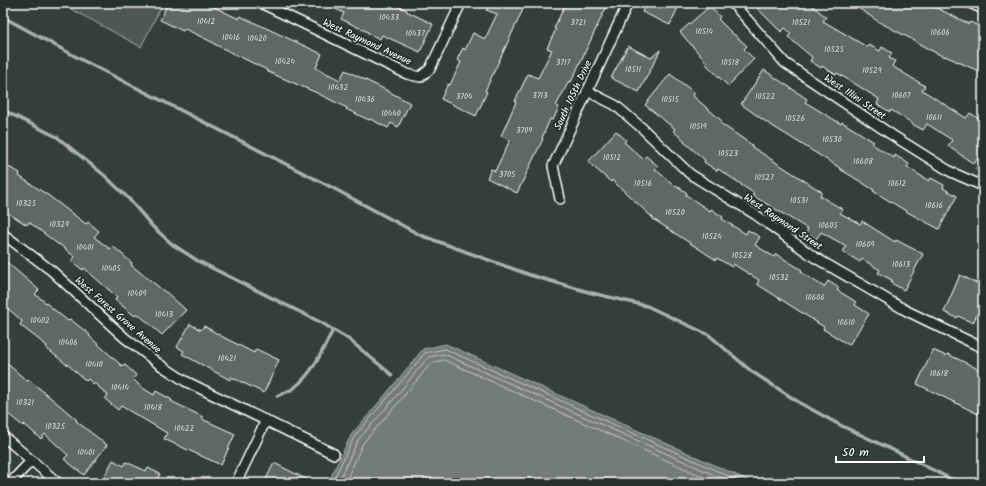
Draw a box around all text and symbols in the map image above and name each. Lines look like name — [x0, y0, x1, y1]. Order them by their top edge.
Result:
house number: 10433 — [379, 11, 399, 24]
street label: West Raymond Avenue — [320, 14, 414, 70]
house number: 10412 — [197, 15, 215, 28]
house number: 3721 — [570, 16, 586, 29]
house number: 10521 — [792, 16, 810, 29]
house number: 10514 — [695, 25, 713, 38]
house number: 10606 — [930, 26, 950, 39]
house number: 10437 — [405, 27, 425, 40]
house number: 10416 — [222, 31, 240, 44]
house number: 10420 — [247, 32, 267, 45]
house number: 10525 — [824, 43, 845, 56]
house number: 10424 — [275, 55, 296, 68]
house number: 3717 — [556, 56, 571, 69]
house number: 10518 — [721, 56, 739, 69]
street label: South 105th Drive — [550, 57, 596, 133]
house number: 10511 — [625, 63, 641, 76]
house number: 10529 — [862, 64, 882, 77]
street label: West Illini Street — [821, 70, 889, 124]
house number: 10432 — [328, 81, 348, 94]
house number: 3713 — [532, 89, 548, 102]
house number: 10607 — [892, 89, 911, 102]
house number: 3704 — [456, 90, 473, 103]
house number: 10522 — [755, 90, 775, 103]
house number: 10436 — [355, 93, 375, 106]
house number: 10515 — [661, 93, 680, 106]
house number: 10440 — [381, 107, 401, 120]
house number: 10611 — [926, 111, 942, 124]
house number: 10526 — [785, 112, 805, 125]
house number: 10519 — [689, 120, 707, 133]
house number: 3709 — [516, 124, 532, 137]
house number: 10530 — [822, 133, 842, 146]
house number: 10523 — [718, 147, 738, 160]
house number: 10512 — [603, 151, 621, 164]
house number: 10608 — [853, 155, 873, 168]
house number: 3705 — [499, 168, 516, 181]
house number: 10527 — [754, 171, 774, 184]
house number: 10516 — [634, 177, 652, 190]
house number: 10612 — [888, 177, 906, 190]
street label: West Raymond Street — [740, 190, 826, 254]
house number: 10531 — [790, 194, 808, 207]
house number: 10325 — [16, 197, 37, 210]
house number: 10616 — [925, 199, 943, 212]
house number: 10520 — [665, 206, 685, 219]
house number: 10329 — [49, 218, 69, 231]
house number: 10605 — [818, 219, 838, 232]
house number: 10524 — [702, 230, 723, 243]
house number: 10609 — [856, 238, 875, 251]
house number: 10401 — [76, 241, 94, 254]
house number: 10528 — [732, 249, 752, 262]
house number: 10613 — [892, 258, 910, 271]
house number: 10405 — [101, 262, 121, 275]
house number: 10532 — [769, 271, 789, 284]
street label: West Forest Grove Avenue — [71, 273, 165, 358]
house number: 10409 — [128, 287, 147, 300]
house number: 10606 — [805, 291, 825, 304]
house number: 10413 — [155, 308, 173, 321]
house number: 10402 — [30, 314, 50, 327]
house number: 10610 — [837, 316, 855, 329]
house number: 10406 — [58, 336, 78, 349]
house number: 10421 — [218, 352, 237, 365]
house number: 10410 — [85, 358, 103, 371]
house number: 10618 — [930, 367, 948, 380]
house number: 10414 — [111, 381, 130, 394]
house number: 10321 — [16, 396, 35, 409]
house number: 10418 — [144, 401, 162, 414]
house number: 10325 — [45, 420, 66, 433]
house number: 10422 — [174, 422, 194, 435]
scale bar — [836, 438, 924, 464]
text: 50 m — [842, 443, 869, 462]
house number: 10401 — [77, 446, 95, 459]

